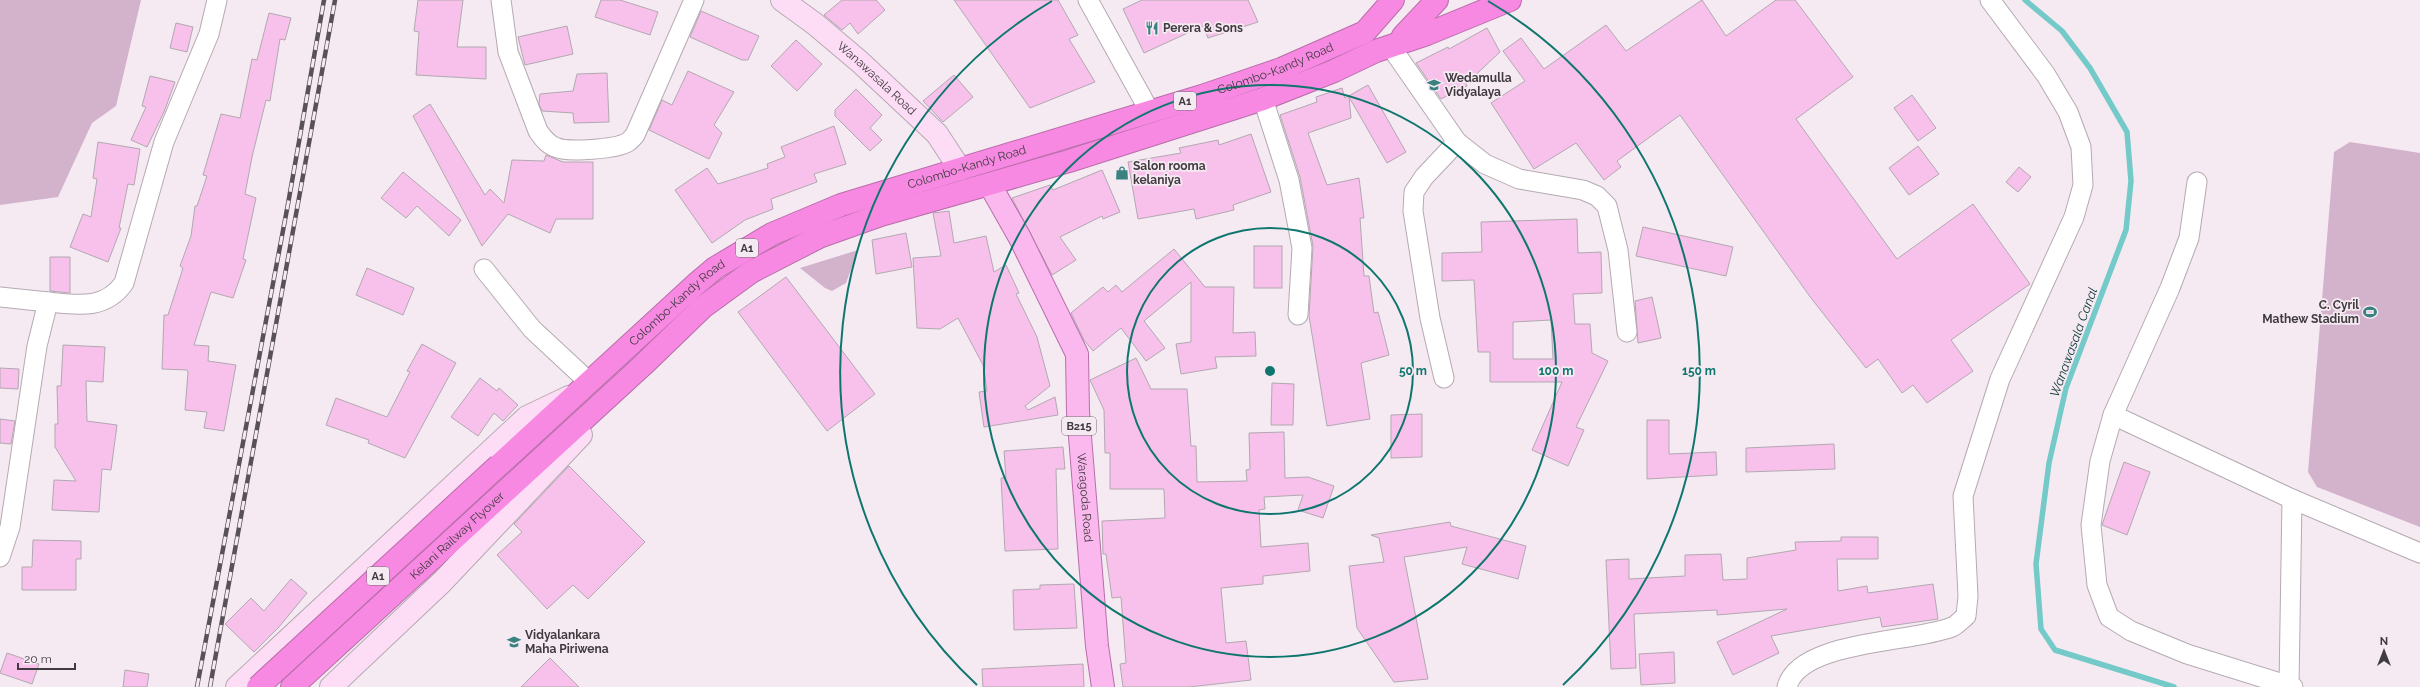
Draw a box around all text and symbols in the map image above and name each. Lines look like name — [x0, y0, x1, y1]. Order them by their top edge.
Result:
restaurant icon: Perera & Sons — [1144, 20, 1160, 36]
place label: Perera & Sons — [1163, 21, 1243, 35]
street label: Wanawasala Road — [834, 39, 919, 118]
street label: Colombo-Kandy Road — [1216, 40, 1335, 97]
place label: Wedamulla Vidyalaya — [1445, 71, 1512, 99]
school or university icon: Wedamulla Vidyalaya — [1426, 77, 1442, 93]
road number: A1 — [1174, 92, 1196, 110]
street label: Colombo-Kandy Road — [906, 143, 1028, 192]
place label: Salon rooma kelaniya — [1133, 159, 1206, 187]
shop icon: Salon rooma kelaniya — [1114, 165, 1130, 181]
road number: A1 — [736, 239, 758, 257]
street label: Colombo-Kandy Road — [626, 257, 727, 349]
water label: Wanawasala Canal — [2047, 285, 2100, 399]
place label: C. Cyril Mathew Stadium — [2262, 298, 2359, 326]
sports icon: C. Cyril Mathew Stadium — [2362, 304, 2378, 320]
centre of rings — [1263, 364, 1277, 378]
text: 50 m — [1399, 364, 1427, 378]
text: 100 m — [1539, 364, 1573, 378]
text: 150 m — [1682, 364, 1716, 378]
road number: B215 — [1062, 417, 1096, 435]
street label: Waragoda Road — [1074, 452, 1096, 543]
street label: Kelani Railway Flyover — [407, 488, 508, 582]
road number: A1 — [367, 567, 389, 585]
place label: Vidyalankara Maha Piriwena — [525, 628, 609, 656]
north arrow — [2364, 631, 2404, 671]
school or university icon: Vidyalankara Maha Piriwena — [506, 634, 522, 650]
text: N — [2380, 635, 2388, 648]
scale bar — [18, 645, 75, 671]
text: 20 m — [24, 652, 52, 666]

